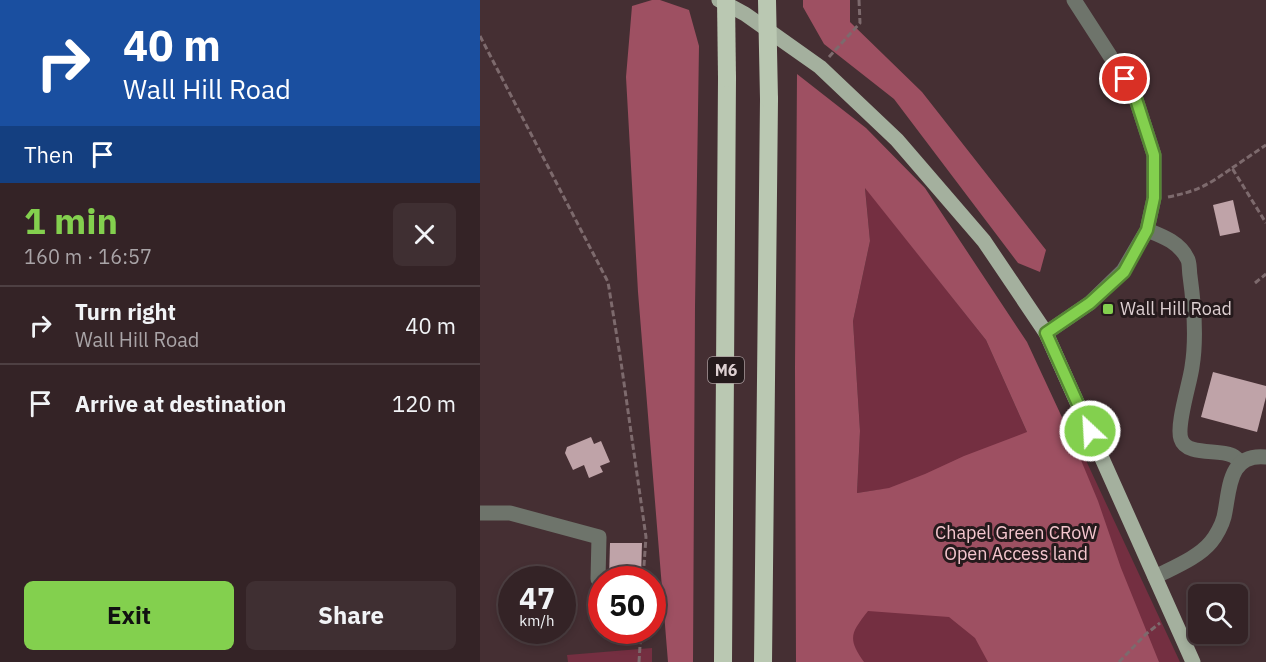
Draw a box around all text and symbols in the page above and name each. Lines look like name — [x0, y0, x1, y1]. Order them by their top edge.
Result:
text: 40 m — [123, 18, 221, 73]
icon: right — [24, 24, 102, 102]
pin — [1099, 53, 1150, 104]
icon: arrive — [1108, 62, 1141, 95]
text: Wall Hill Road — [123, 71, 291, 106]
icon: arrive — [86, 138, 119, 171]
text: Then — [24, 140, 74, 169]
text: 1 min — [24, 197, 118, 244]
button: close — [393, 203, 456, 266]
text: 160 m · 16:57 — [24, 243, 152, 270]
text: Turn right — [75, 297, 176, 326]
place label: Wall Hill Road — [1120, 297, 1232, 320]
marker: Wall Hill Road — [1101, 302, 1115, 316]
icon: right — [24, 309, 57, 342]
text: 40 m — [405, 311, 456, 340]
text: Wall Hill Road — [75, 326, 199, 353]
road number: M6 — [708, 357, 744, 383]
icon: arrive — [24, 387, 57, 420]
text: Arrive at destination — [75, 389, 286, 418]
text: 120 m — [392, 389, 456, 418]
position arrow — [1058, 399, 1122, 463]
park label: Chapel Green CRoW Open Access land — [935, 521, 1097, 565]
speed limit sign: 50 — [588, 566, 666, 644]
text: 47 — [519, 578, 555, 617]
button: Exit — [24, 581, 234, 650]
button: Share — [246, 581, 456, 650]
map controls — [1188, 584, 1248, 644]
button: search — [1188, 584, 1248, 644]
text: km/h — [519, 611, 555, 630]

